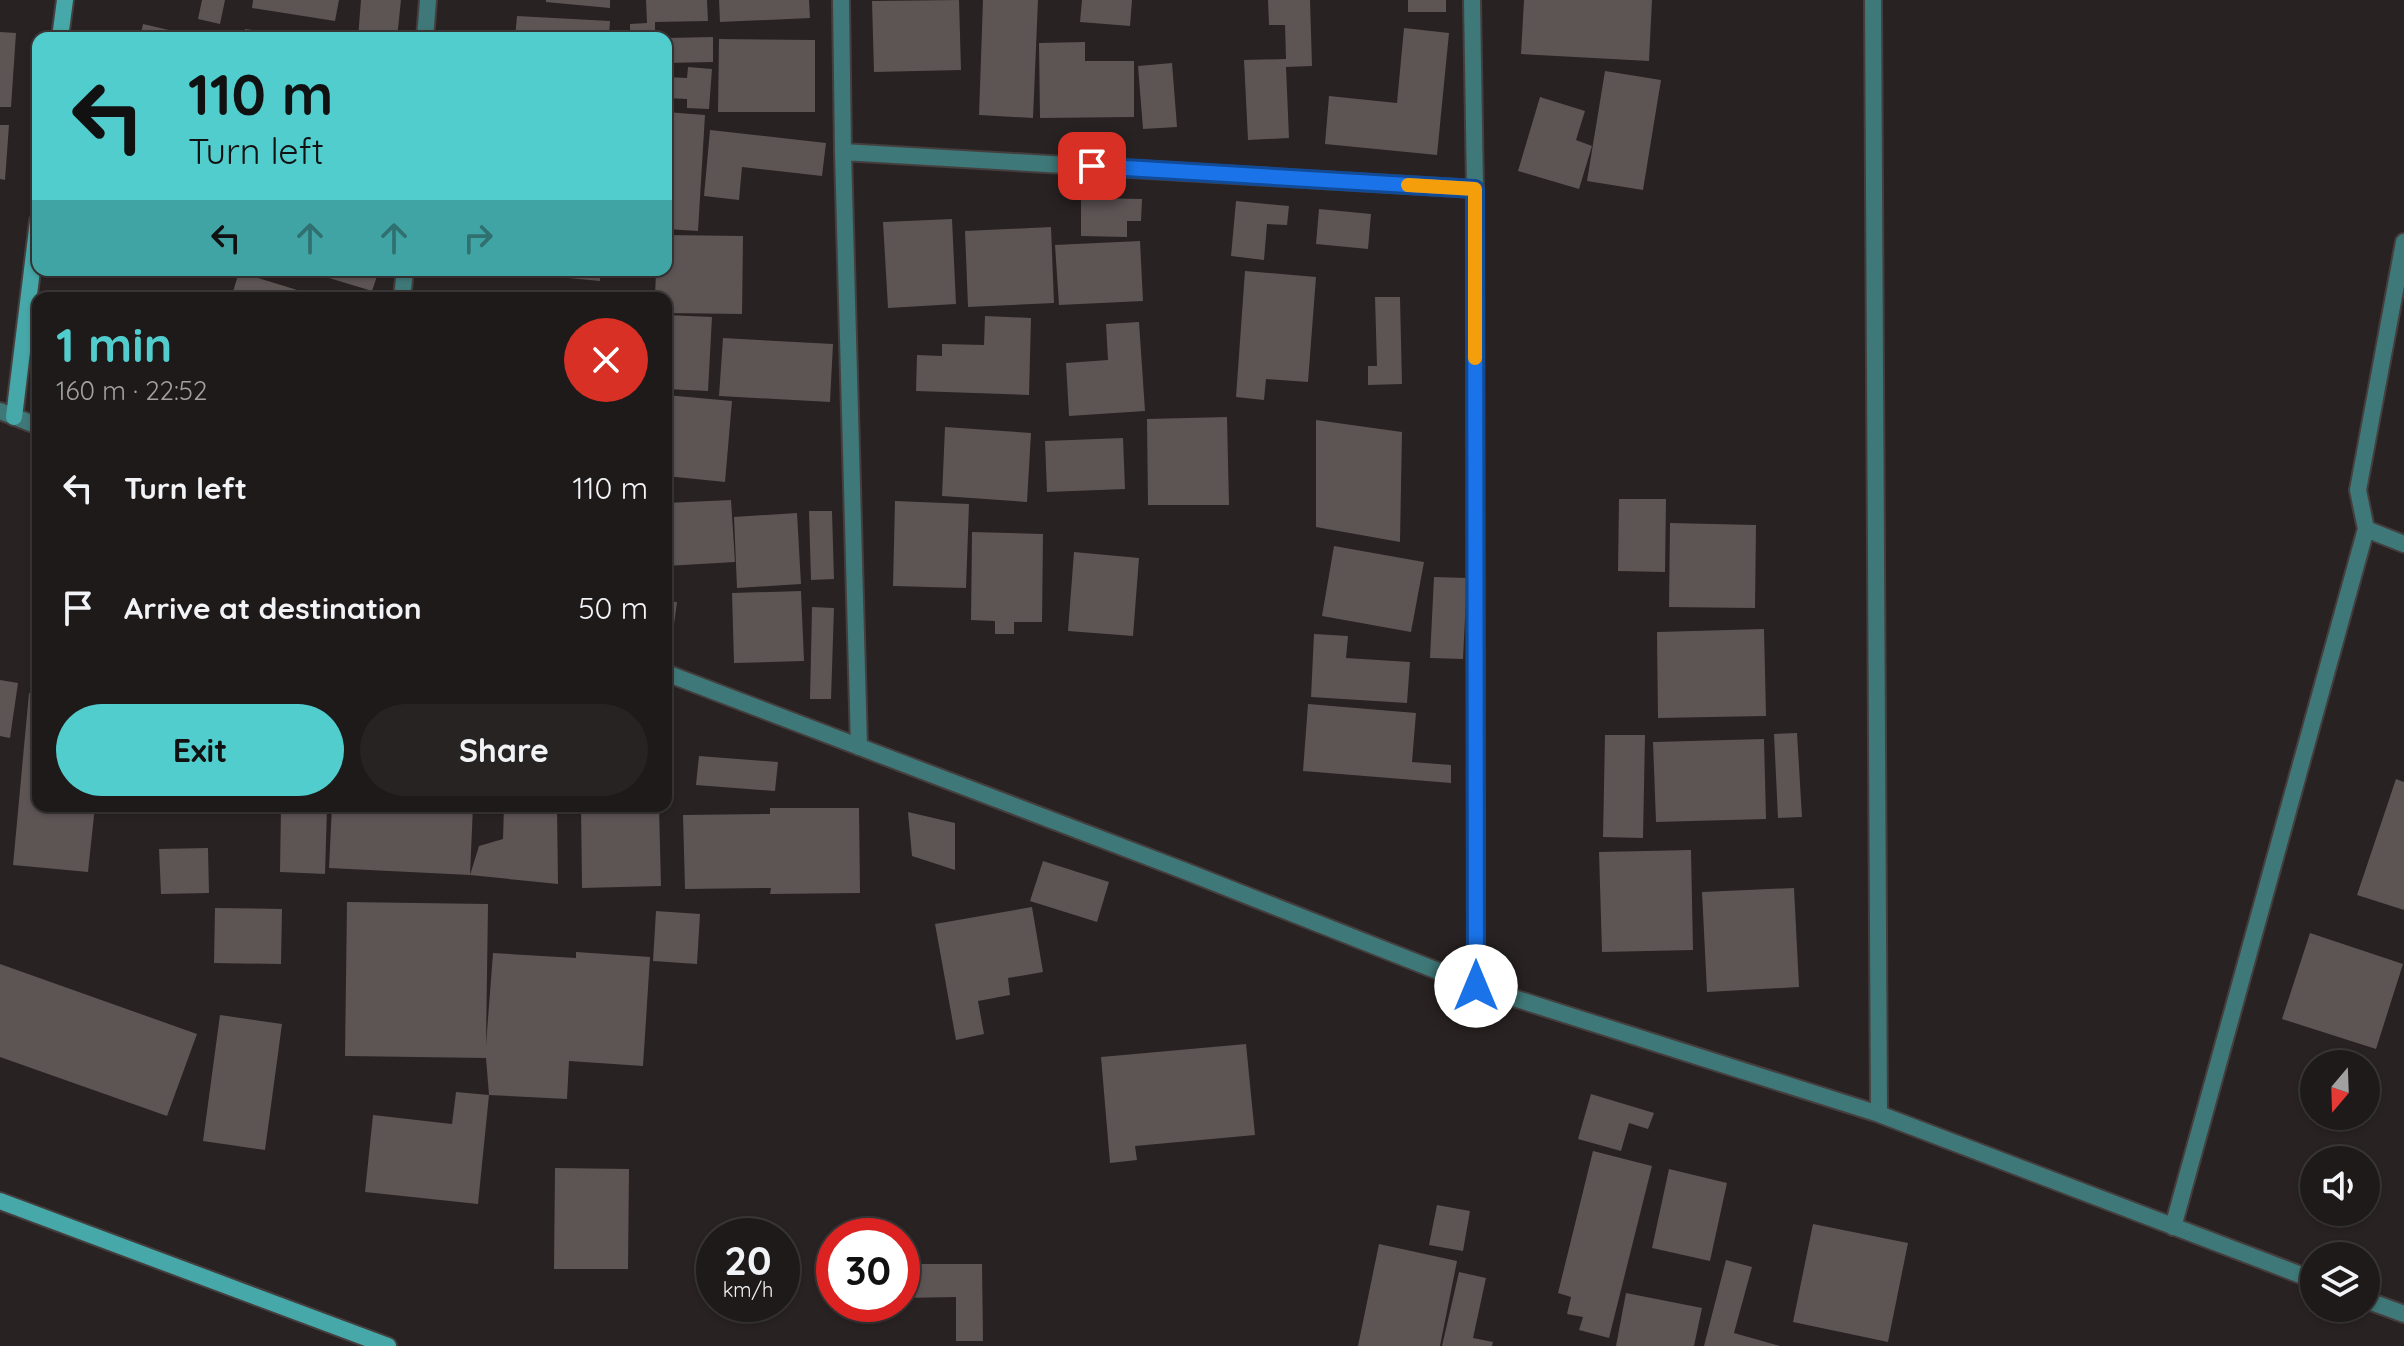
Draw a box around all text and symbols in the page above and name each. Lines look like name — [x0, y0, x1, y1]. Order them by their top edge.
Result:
text: 110 m — [188, 59, 333, 129]
icon: left — [56, 64, 160, 168]
text: Turn left — [188, 128, 324, 173]
pin — [1058, 132, 1126, 200]
icon: arrive — [1070, 144, 1114, 188]
icon: left — [204, 216, 248, 260]
icon: ahead — [288, 216, 332, 260]
icon: ahead — [372, 216, 416, 260]
icon: right — [456, 216, 500, 260]
text: 1 min — [56, 314, 172, 374]
button: close — [564, 318, 648, 402]
text: 160 m · 22:52 — [56, 374, 207, 407]
icon: left — [56, 466, 100, 510]
text: Turn left — [124, 469, 247, 507]
text: 110 m — [572, 469, 648, 507]
icon: arrive — [56, 586, 100, 630]
text: Arrive at destination — [124, 589, 422, 627]
text: 50 m — [578, 589, 648, 627]
button: Exit — [56, 704, 344, 796]
button: Share — [360, 704, 648, 796]
position arrow — [1434, 944, 1518, 1028]
north arrow — [2300, 1050, 2380, 1130]
map controls — [2300, 1050, 2380, 1322]
button: sound — [2300, 1146, 2380, 1226]
speed limit sign: 30 — [816, 1218, 920, 1322]
text: 20 — [724, 1235, 772, 1285]
button: layers — [2300, 1242, 2380, 1322]
text: km/h — [723, 1277, 773, 1302]

